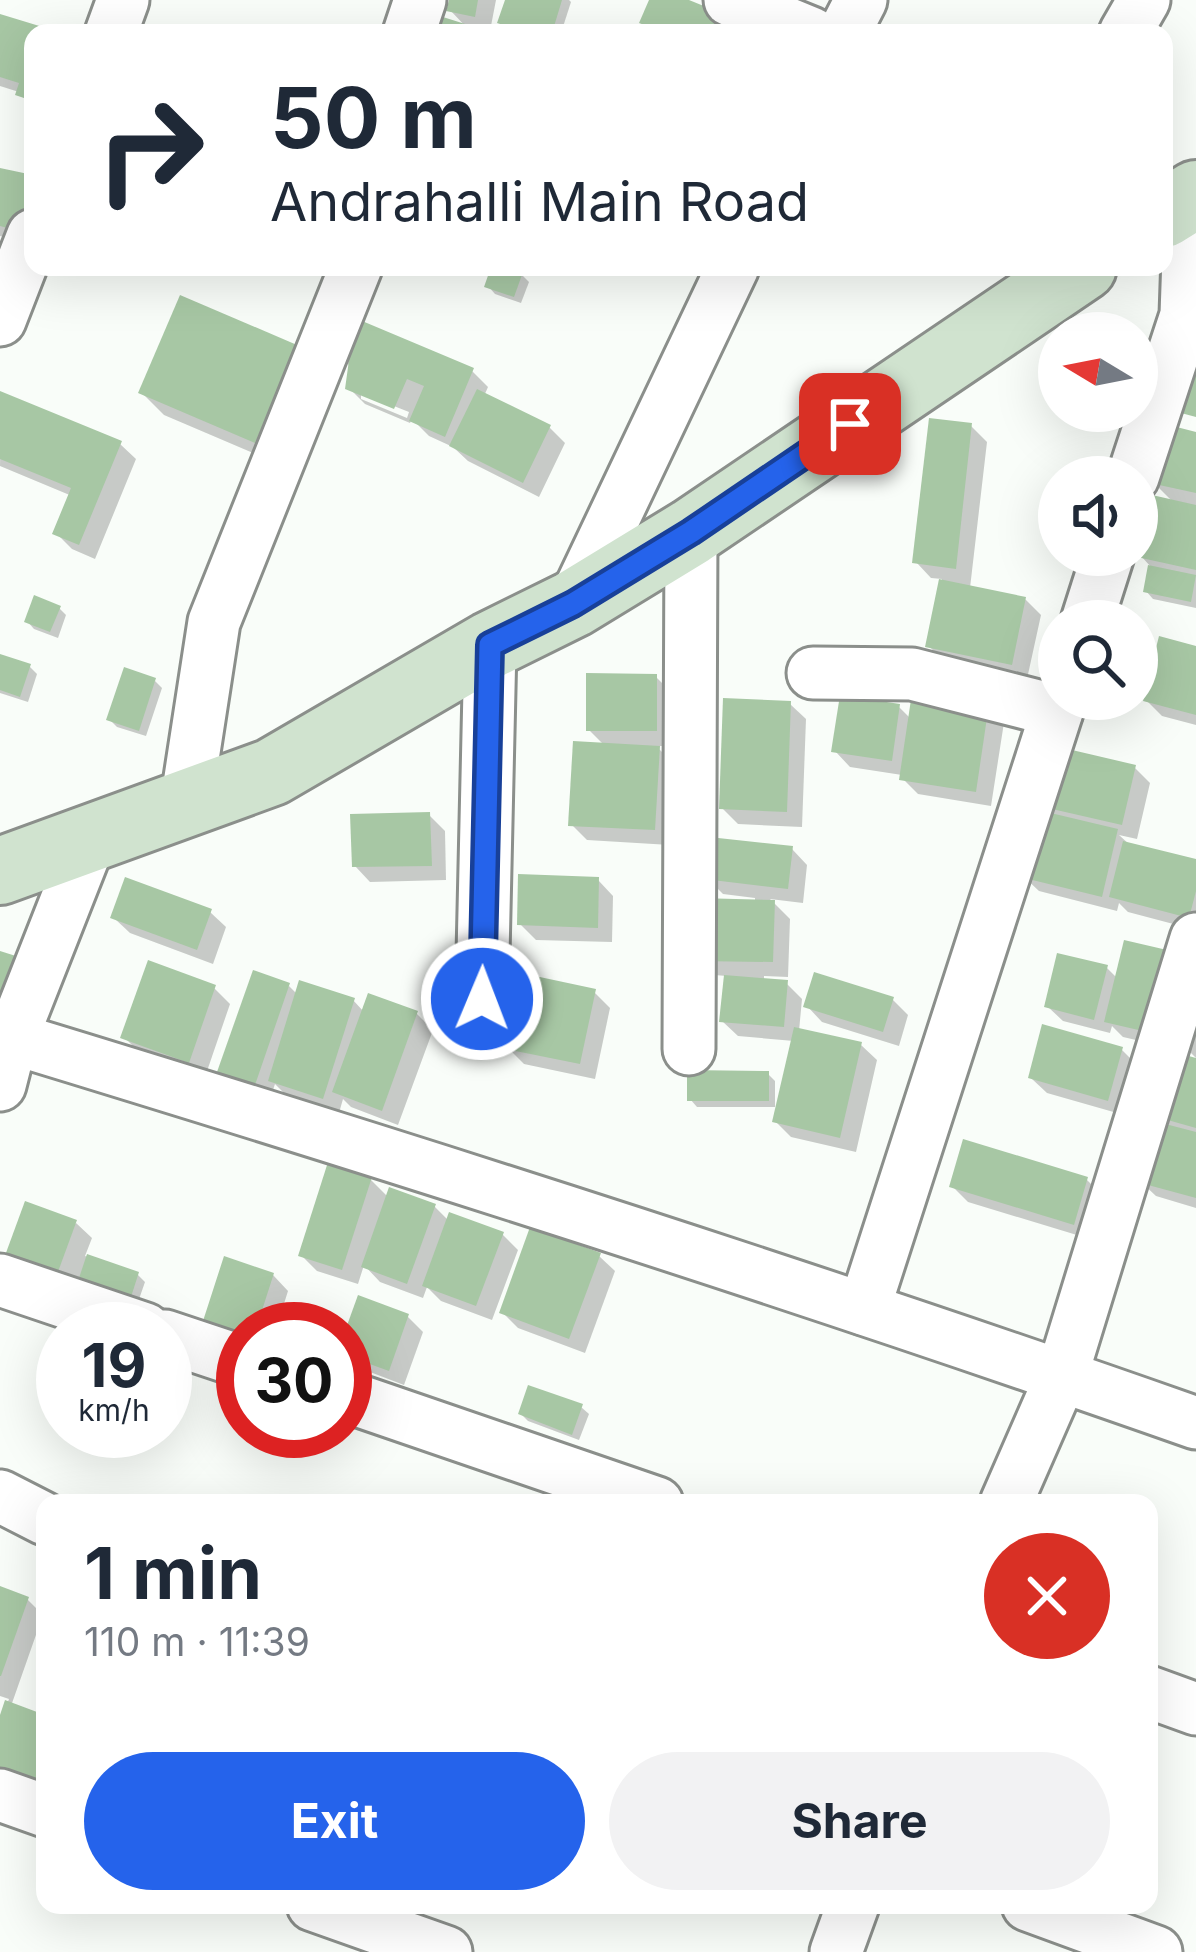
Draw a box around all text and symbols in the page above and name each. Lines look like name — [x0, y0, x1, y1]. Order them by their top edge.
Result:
text: 50 m — [270, 67, 477, 168]
icon: right — [72, 72, 228, 228]
text: Andrahalli Main Road — [270, 169, 809, 234]
north arrow — [1038, 312, 1158, 432]
map controls — [1038, 312, 1158, 720]
pin — [799, 373, 901, 475]
icon: arrive — [817, 391, 883, 457]
button: sound — [1038, 456, 1158, 576]
button: search — [1038, 600, 1158, 720]
position arrow — [419, 936, 545, 1062]
speed limit sign: 30 — [216, 1302, 372, 1458]
text: 19 — [82, 1329, 146, 1401]
text: km/h — [78, 1392, 150, 1428]
text: 1 min — [84, 1529, 262, 1616]
button: close — [984, 1533, 1110, 1659]
text: 110 m · 11:39 — [84, 1618, 310, 1665]
button: Exit — [84, 1752, 585, 1890]
button: Share — [609, 1752, 1110, 1890]

